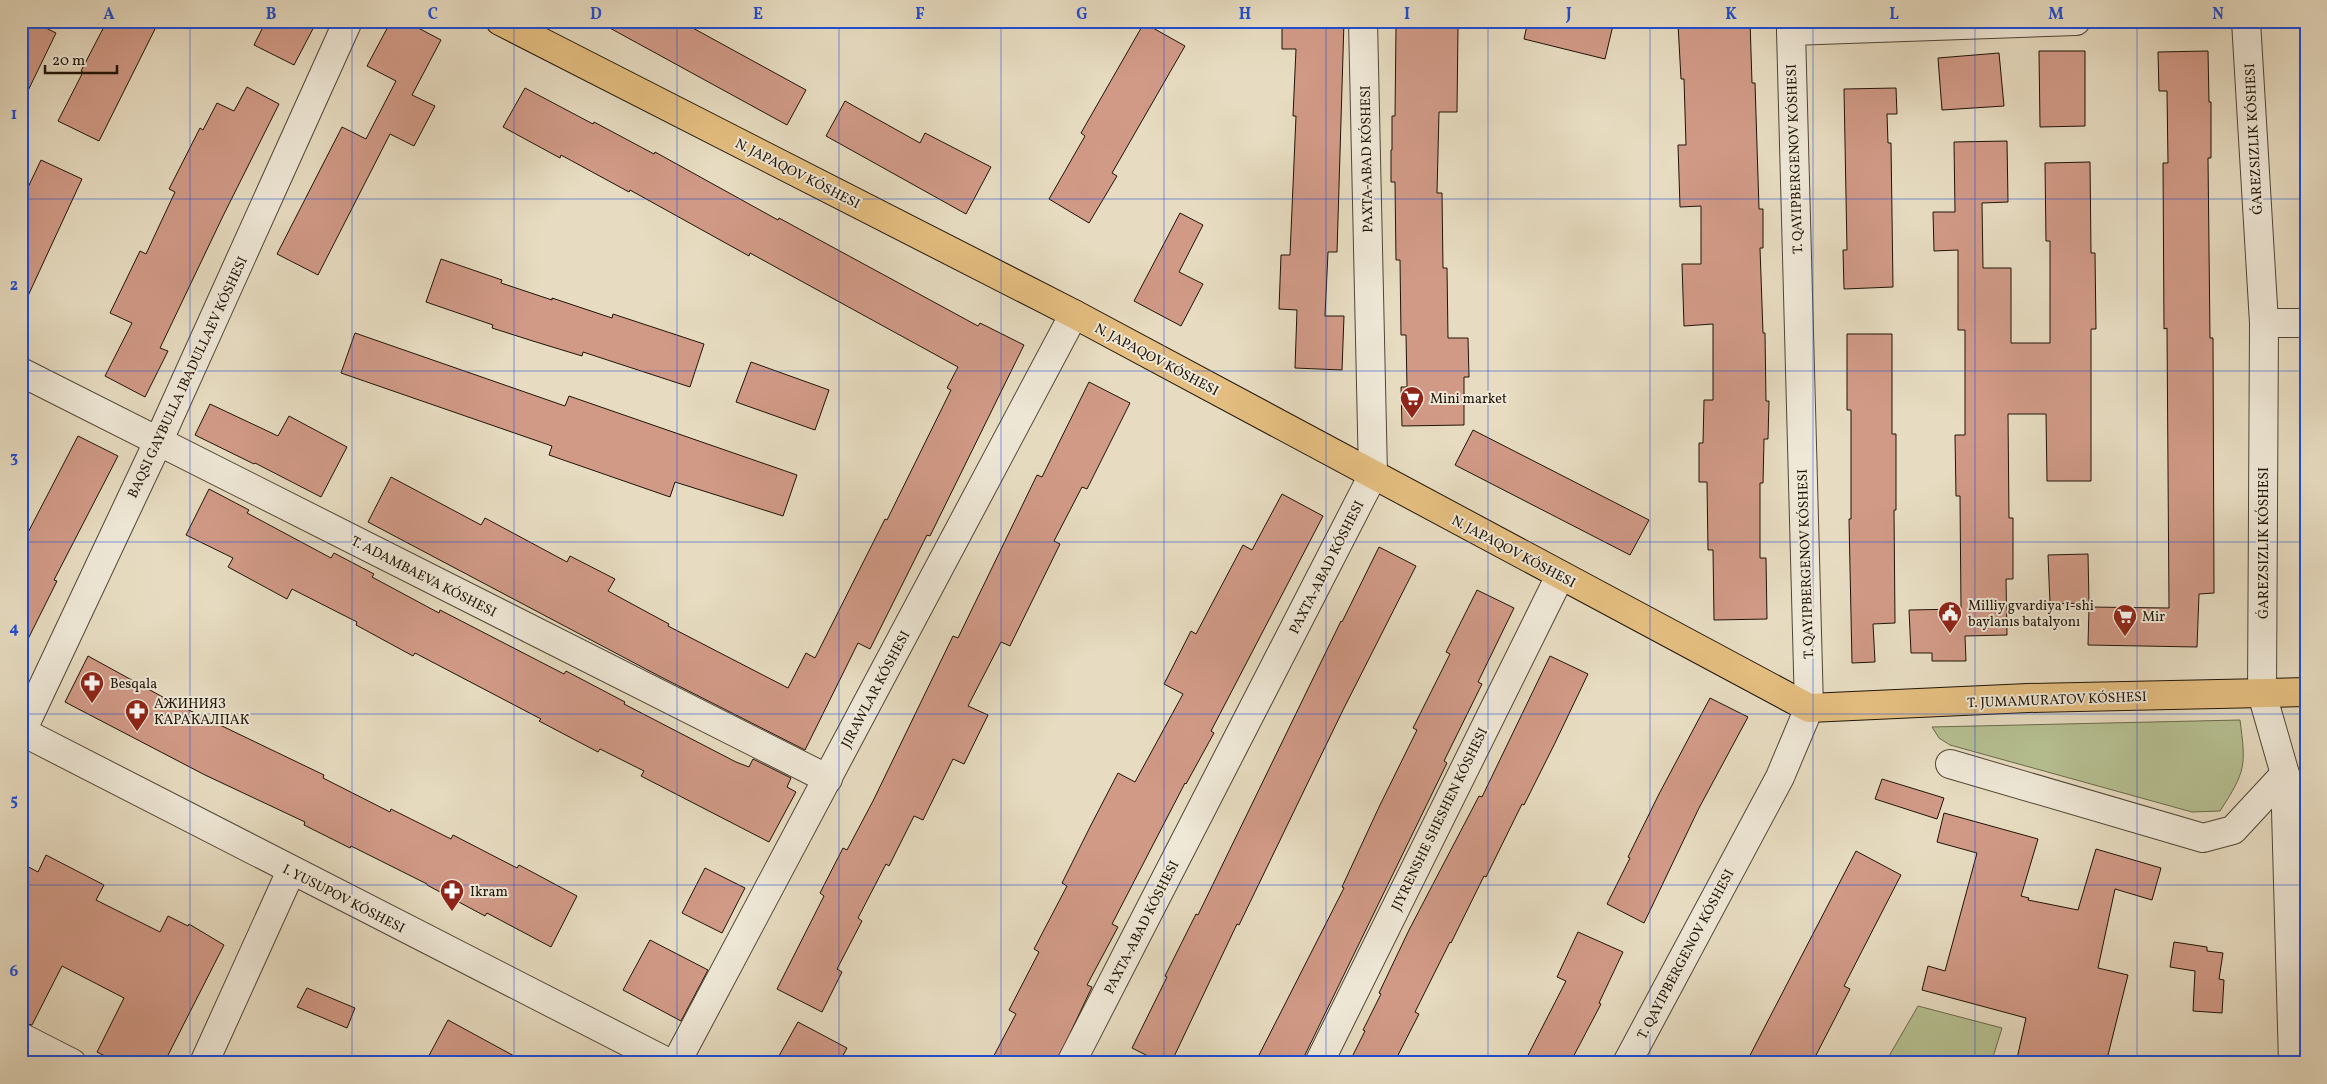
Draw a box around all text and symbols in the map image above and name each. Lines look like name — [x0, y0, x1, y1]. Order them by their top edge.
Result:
text: A — [103, 4, 115, 26]
text: B — [266, 4, 277, 26]
text: C — [428, 4, 438, 26]
text: D — [590, 4, 602, 26]
text: E — [753, 4, 763, 26]
text: F — [915, 4, 925, 26]
text: G — [1076, 4, 1088, 26]
text: H — [1239, 4, 1251, 26]
text: I — [1404, 4, 1410, 26]
text: J — [1565, 4, 1572, 26]
text: K — [1725, 4, 1737, 26]
text: L — [1889, 4, 1899, 26]
text: M — [2048, 4, 2064, 26]
text: N — [2212, 4, 2224, 26]
scale bar — [45, 42, 118, 74]
text: 20 m — [52, 51, 85, 72]
street label: ǴAREZSIZLIK KÓSHESI — [2240, 63, 2268, 215]
street label: T. QAYIPBERGENOV KÓSHESI — [1782, 64, 1808, 254]
street label: PAXTA-ABAD KÓSHESI — [1356, 85, 1378, 233]
text: 1 — [11, 104, 17, 126]
street label: N. JAPAQOV KÓSHESI — [732, 134, 864, 214]
street label: BAQSI GAYBULLA IBADULLAEV KÓSHESI — [123, 253, 253, 502]
text: 2 — [10, 275, 18, 297]
street label: N. JAPAQOV KÓSHESI — [1091, 319, 1222, 401]
supermarket icon: Mini market — [1399, 385, 1425, 419]
place label: Mini market — [1430, 390, 1507, 409]
text: 3 — [10, 447, 18, 469]
street label: ǴAREZSIZLIK KÓSHESI — [2254, 467, 2274, 619]
street label: T. QAYIPBERGENOV KÓSHESI — [1793, 469, 1819, 659]
street label: PAXTA-ABAD KÓSHESI — [1285, 497, 1369, 638]
street label: N. JAPAQOV KÓSHESI — [1448, 511, 1579, 593]
street label: T. ADAMBAEVA KÓSHESI — [347, 531, 500, 622]
place label: Milliy gvardiya 1-shi baylanıs batalyonı — [1968, 597, 2094, 632]
public building icon: Milliy gvardiya 1-shi baylanıs batalyonı — [1937, 600, 1963, 634]
supermarket icon: Mir — [2112, 603, 2138, 637]
place label: Mir — [2142, 608, 2165, 627]
text: 4 — [9, 618, 19, 640]
street label: JIRAWLAR KÓSHESI — [836, 627, 915, 752]
pharmacy icon: Besqala — [79, 670, 105, 704]
place label: Besqala — [110, 675, 157, 694]
street label: T. JUMAMURATOV KÓSHESI — [1967, 687, 2147, 713]
place label: АЖИНИЯЗ КАРАКАЛПАК — [154, 695, 250, 730]
pharmacy icon: АЖИНИЯЗ КАРАКАЛПАК — [124, 698, 150, 732]
street label: JIYRENSHE SHESHEN KÓSHESI — [1387, 724, 1493, 914]
text: 5 — [10, 790, 18, 812]
street label: PAXTA-ABAD KÓSHESI — [1100, 857, 1184, 998]
street label: I. YUSUPOV KÓSHESI — [279, 859, 408, 938]
street label: T. QAYIPBERGENOV KÓSHESI — [1632, 866, 1739, 1043]
pharmacy icon: Ikram — [439, 878, 465, 912]
place label: Ikram — [470, 883, 508, 902]
text: 6 — [10, 961, 19, 983]

